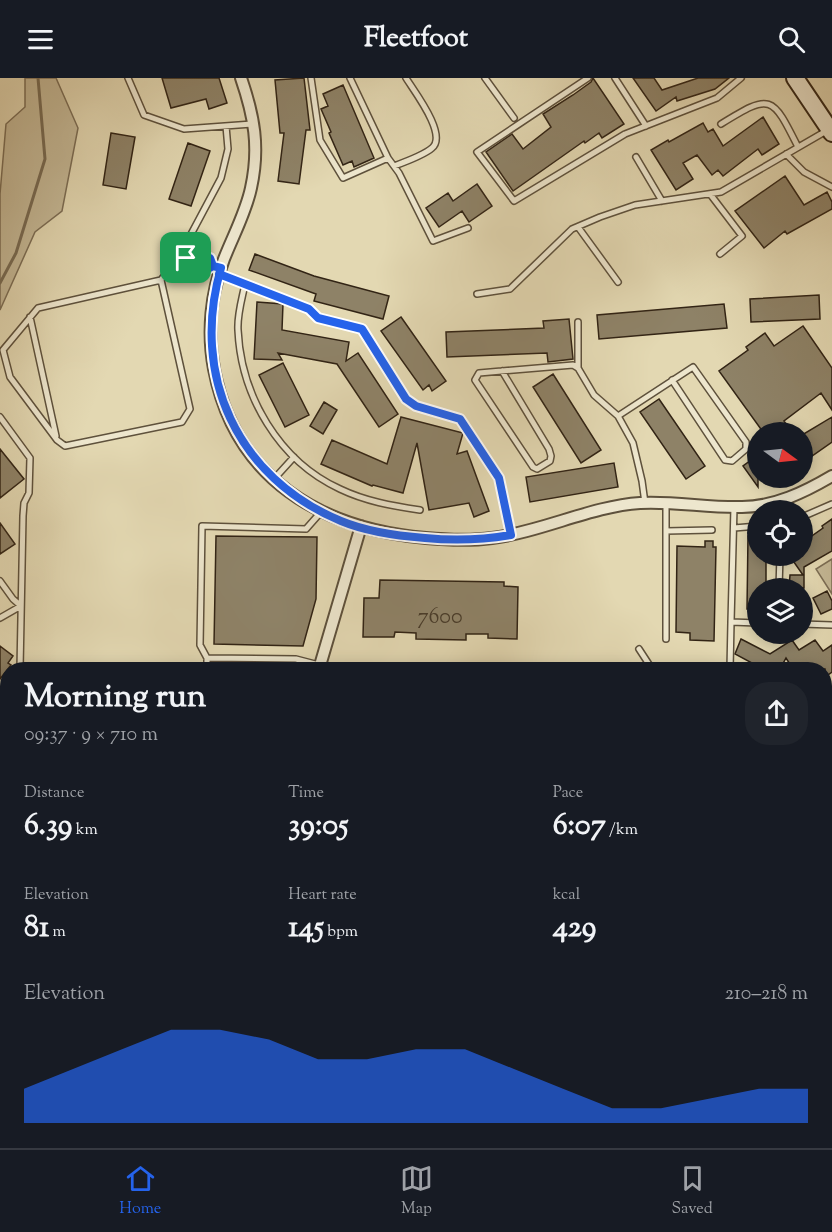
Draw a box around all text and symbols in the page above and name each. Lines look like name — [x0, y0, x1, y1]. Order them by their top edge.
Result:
text: Fleetfoot — [364, 20, 468, 59]
icon: menu — [24, 23, 57, 56]
icon: search — [775, 23, 808, 56]
pin — [160, 232, 211, 283]
icon: arrive — [169, 241, 202, 274]
north arrow — [747, 422, 813, 488]
map controls — [747, 422, 813, 644]
button: locate — [747, 500, 813, 566]
button: layers — [747, 578, 813, 644]
house number: 7600 — [417, 602, 463, 634]
text: Morning run — [24, 674, 206, 722]
button: share — [745, 682, 808, 745]
text: 09:37 · 9 × 710 m — [24, 721, 158, 750]
text: Distance — [24, 782, 84, 805]
text: Time — [288, 782, 324, 805]
text: Pace — [553, 782, 583, 805]
text: 6.39 — [24, 805, 72, 848]
text: 39:05 — [288, 805, 348, 848]
text: 6:07 — [553, 805, 606, 848]
text: km — [72, 819, 98, 842]
text: /km — [606, 819, 638, 842]
text: Elevation — [24, 884, 89, 907]
text: Heart rate — [288, 884, 357, 907]
text: kcal — [553, 884, 580, 907]
text: 81 — [24, 907, 49, 950]
text: 145 — [288, 907, 324, 950]
text: 429 — [553, 907, 596, 950]
text: m — [49, 921, 66, 944]
text: bpm — [324, 921, 358, 944]
text: Elevation — [24, 980, 105, 1009]
text: 210–218 m — [725, 980, 808, 1009]
tab: Home — [119, 1162, 161, 1221]
tab: Map — [400, 1162, 433, 1221]
tab: Saved — [672, 1162, 713, 1221]

